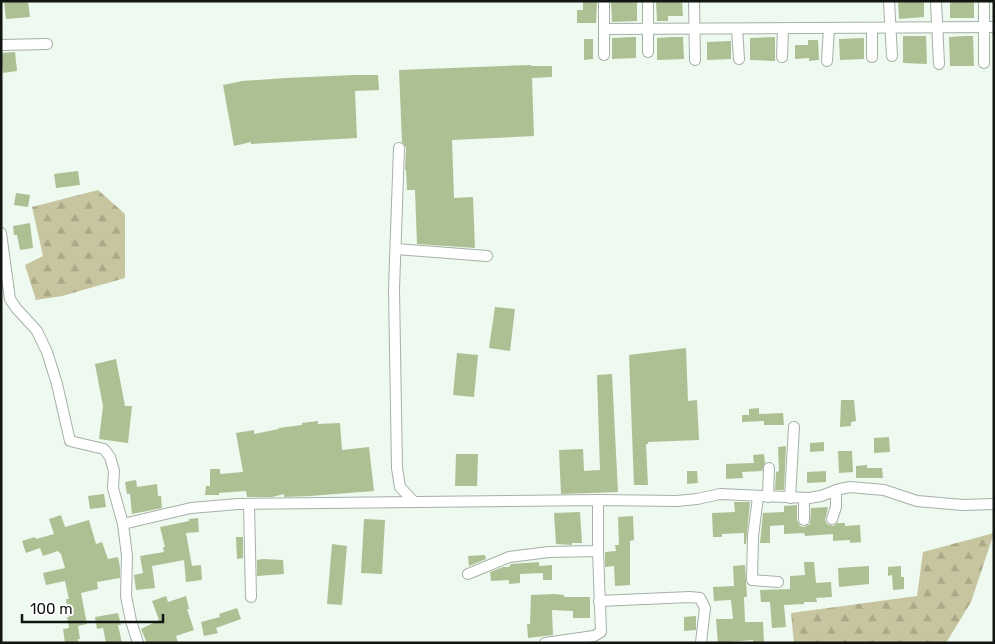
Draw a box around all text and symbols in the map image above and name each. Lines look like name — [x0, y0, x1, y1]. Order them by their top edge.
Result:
scale bar — [22, 592, 164, 624]
text: 100 m — [30, 600, 72, 618]

